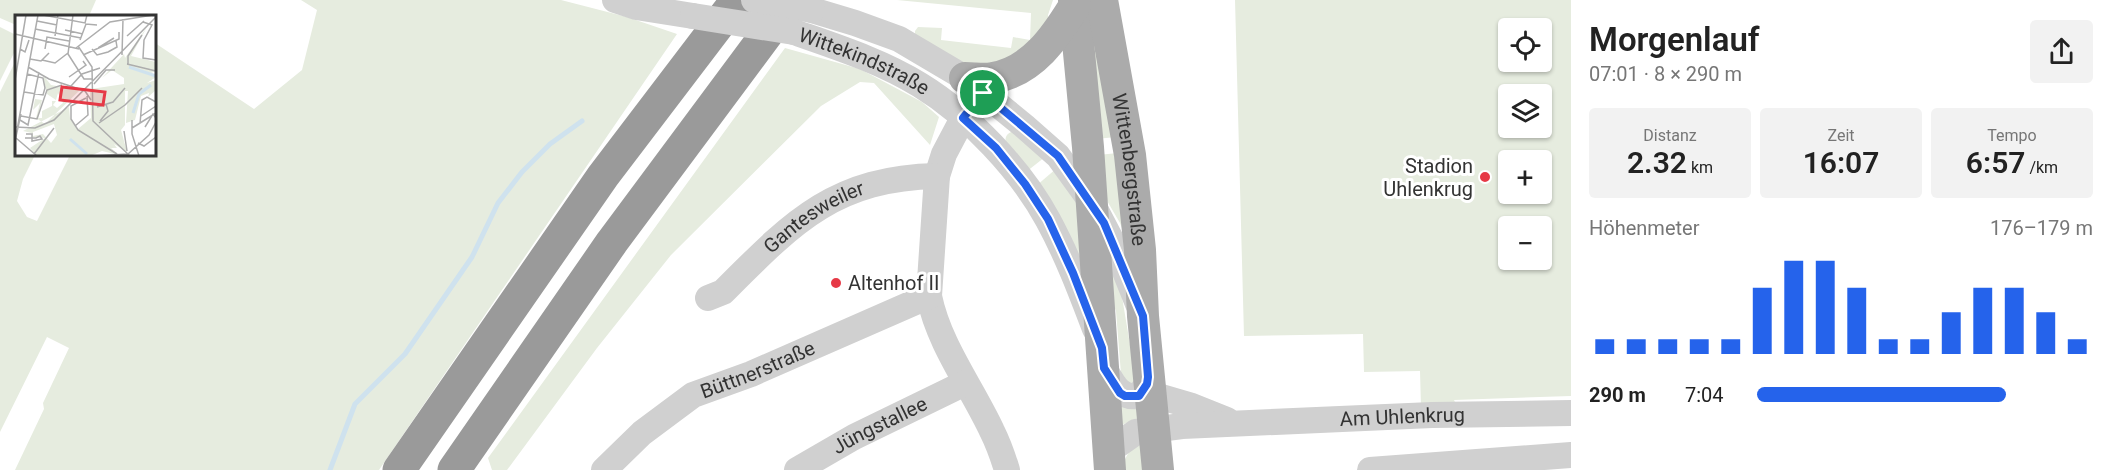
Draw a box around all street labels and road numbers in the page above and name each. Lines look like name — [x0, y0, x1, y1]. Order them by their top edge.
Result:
street label: Wittekindstraße — [796, 23, 934, 100]
street label: Wittenbergstraße — [1107, 91, 1151, 247]
street label: Gantesweiler — [758, 176, 867, 258]
street label: Büttnerstraße — [697, 336, 819, 403]
street label: Jüngstallee — [828, 391, 931, 459]
street label: Am Uhlenkrug — [1339, 403, 1465, 431]

